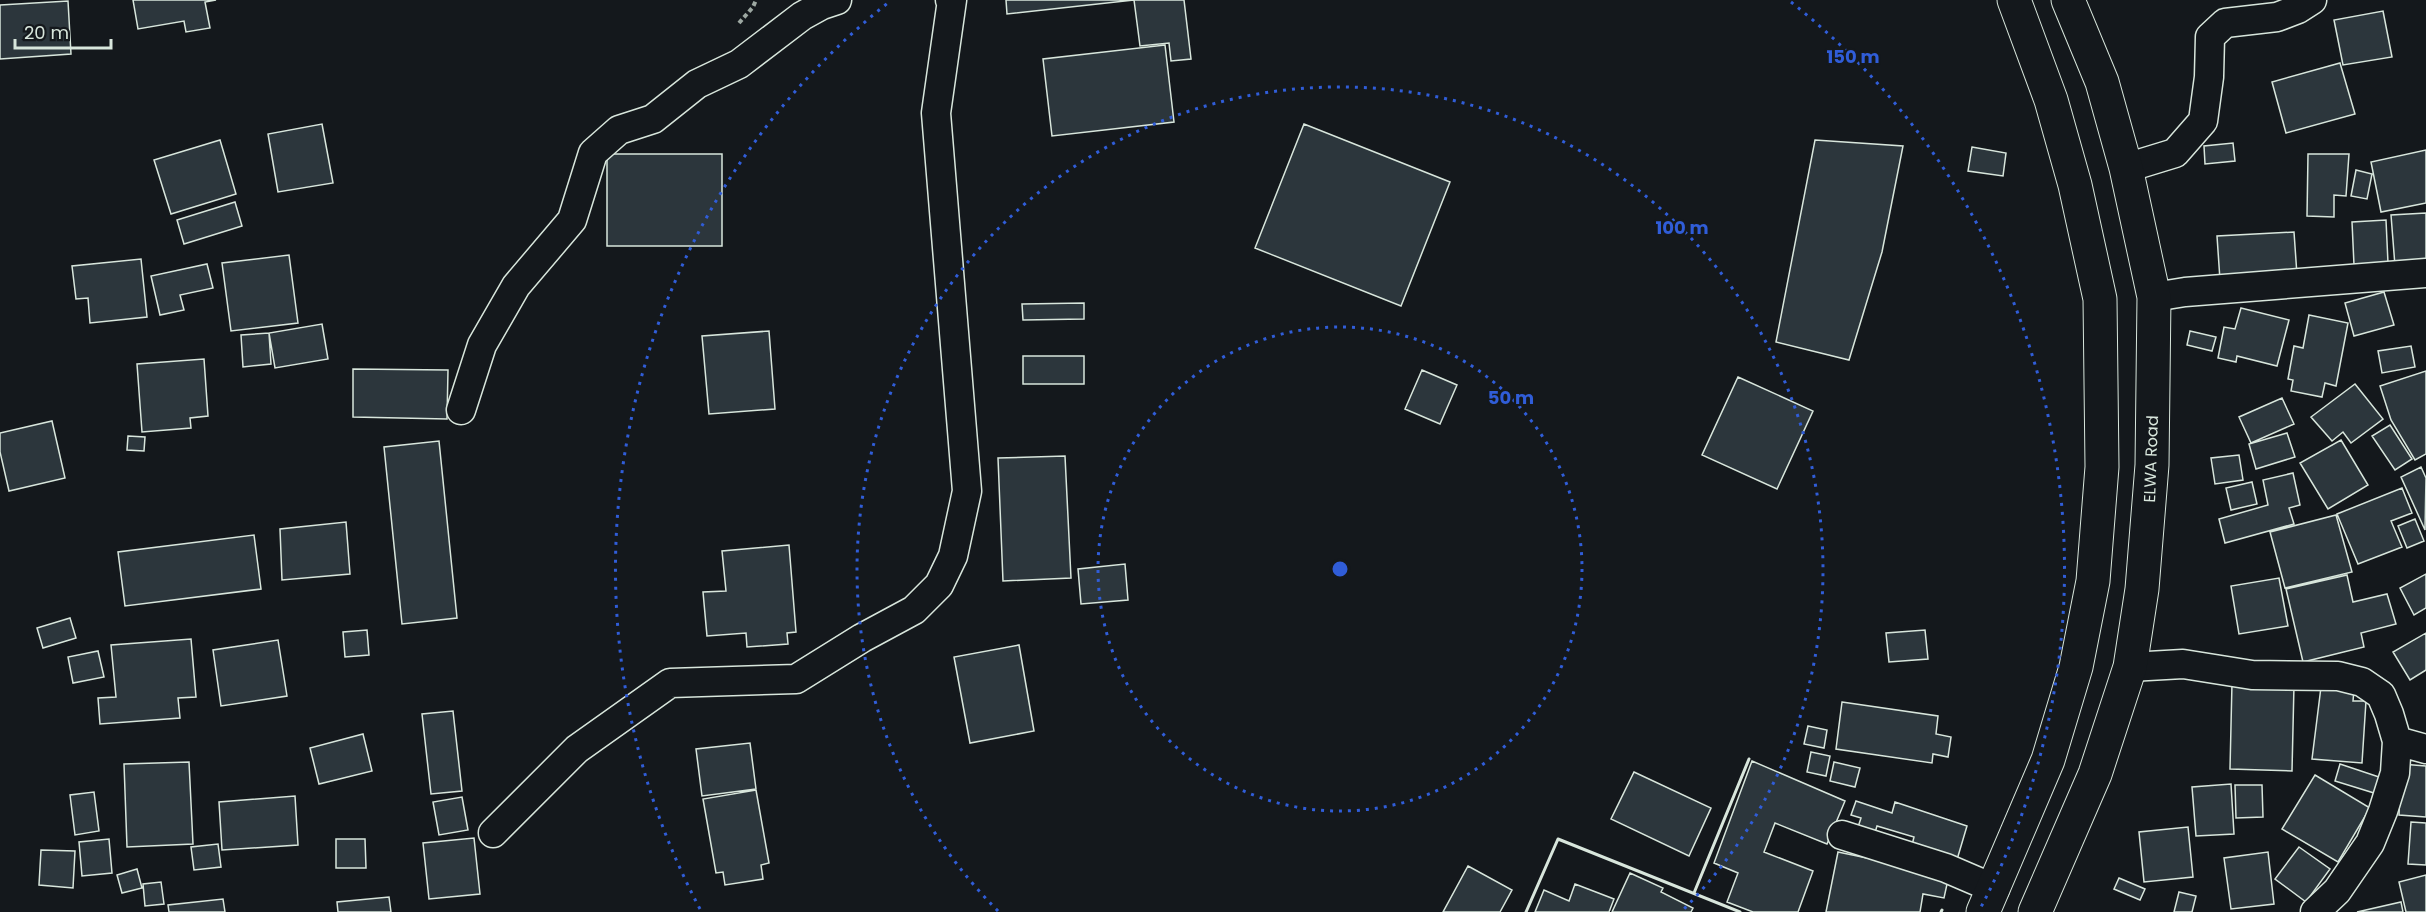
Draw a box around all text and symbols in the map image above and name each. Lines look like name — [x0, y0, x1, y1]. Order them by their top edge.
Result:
scale bar — [15, 12, 111, 50]
text: 20 m — [24, 20, 69, 45]
text: 150 m — [1826, 44, 1880, 69]
text: 100 m — [1655, 215, 1709, 240]
text: 50 m — [1488, 385, 1534, 410]
street label: ELWA Road — [2138, 415, 2164, 503]
centre of rings — [1330, 559, 1350, 579]

